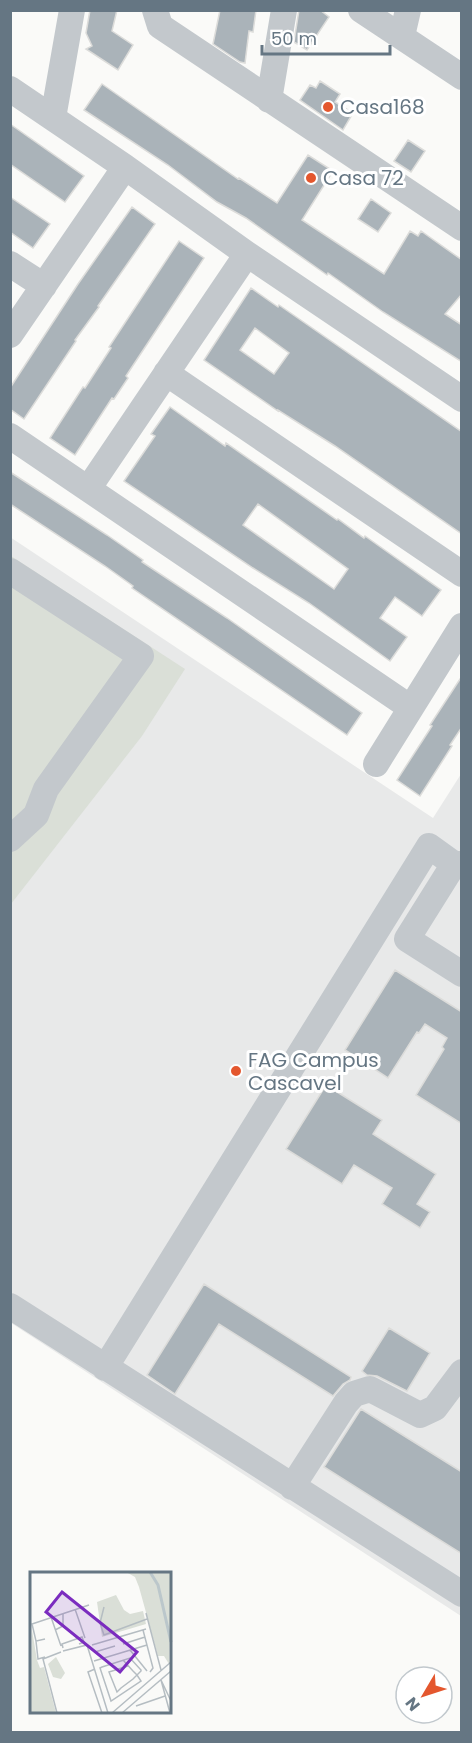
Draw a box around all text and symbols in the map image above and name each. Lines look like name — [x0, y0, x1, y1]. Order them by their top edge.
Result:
scale bar — [262, 18, 390, 56]
text: 50 m — [271, 26, 317, 51]
place label: Casa168 — [340, 93, 425, 121]
marker: Casa168 — [321, 100, 335, 114]
place label: Casa 72 — [323, 164, 404, 192]
marker: Casa 72 — [304, 171, 318, 185]
place label: FAG Campus Cascavel — [248, 1046, 379, 1097]
marker: FAG Campus Cascavel — [229, 1064, 243, 1078]
inset map — [30, 1572, 171, 1713]
north arrow — [394, 1665, 454, 1725]
text: N — [400, 1692, 425, 1716]

